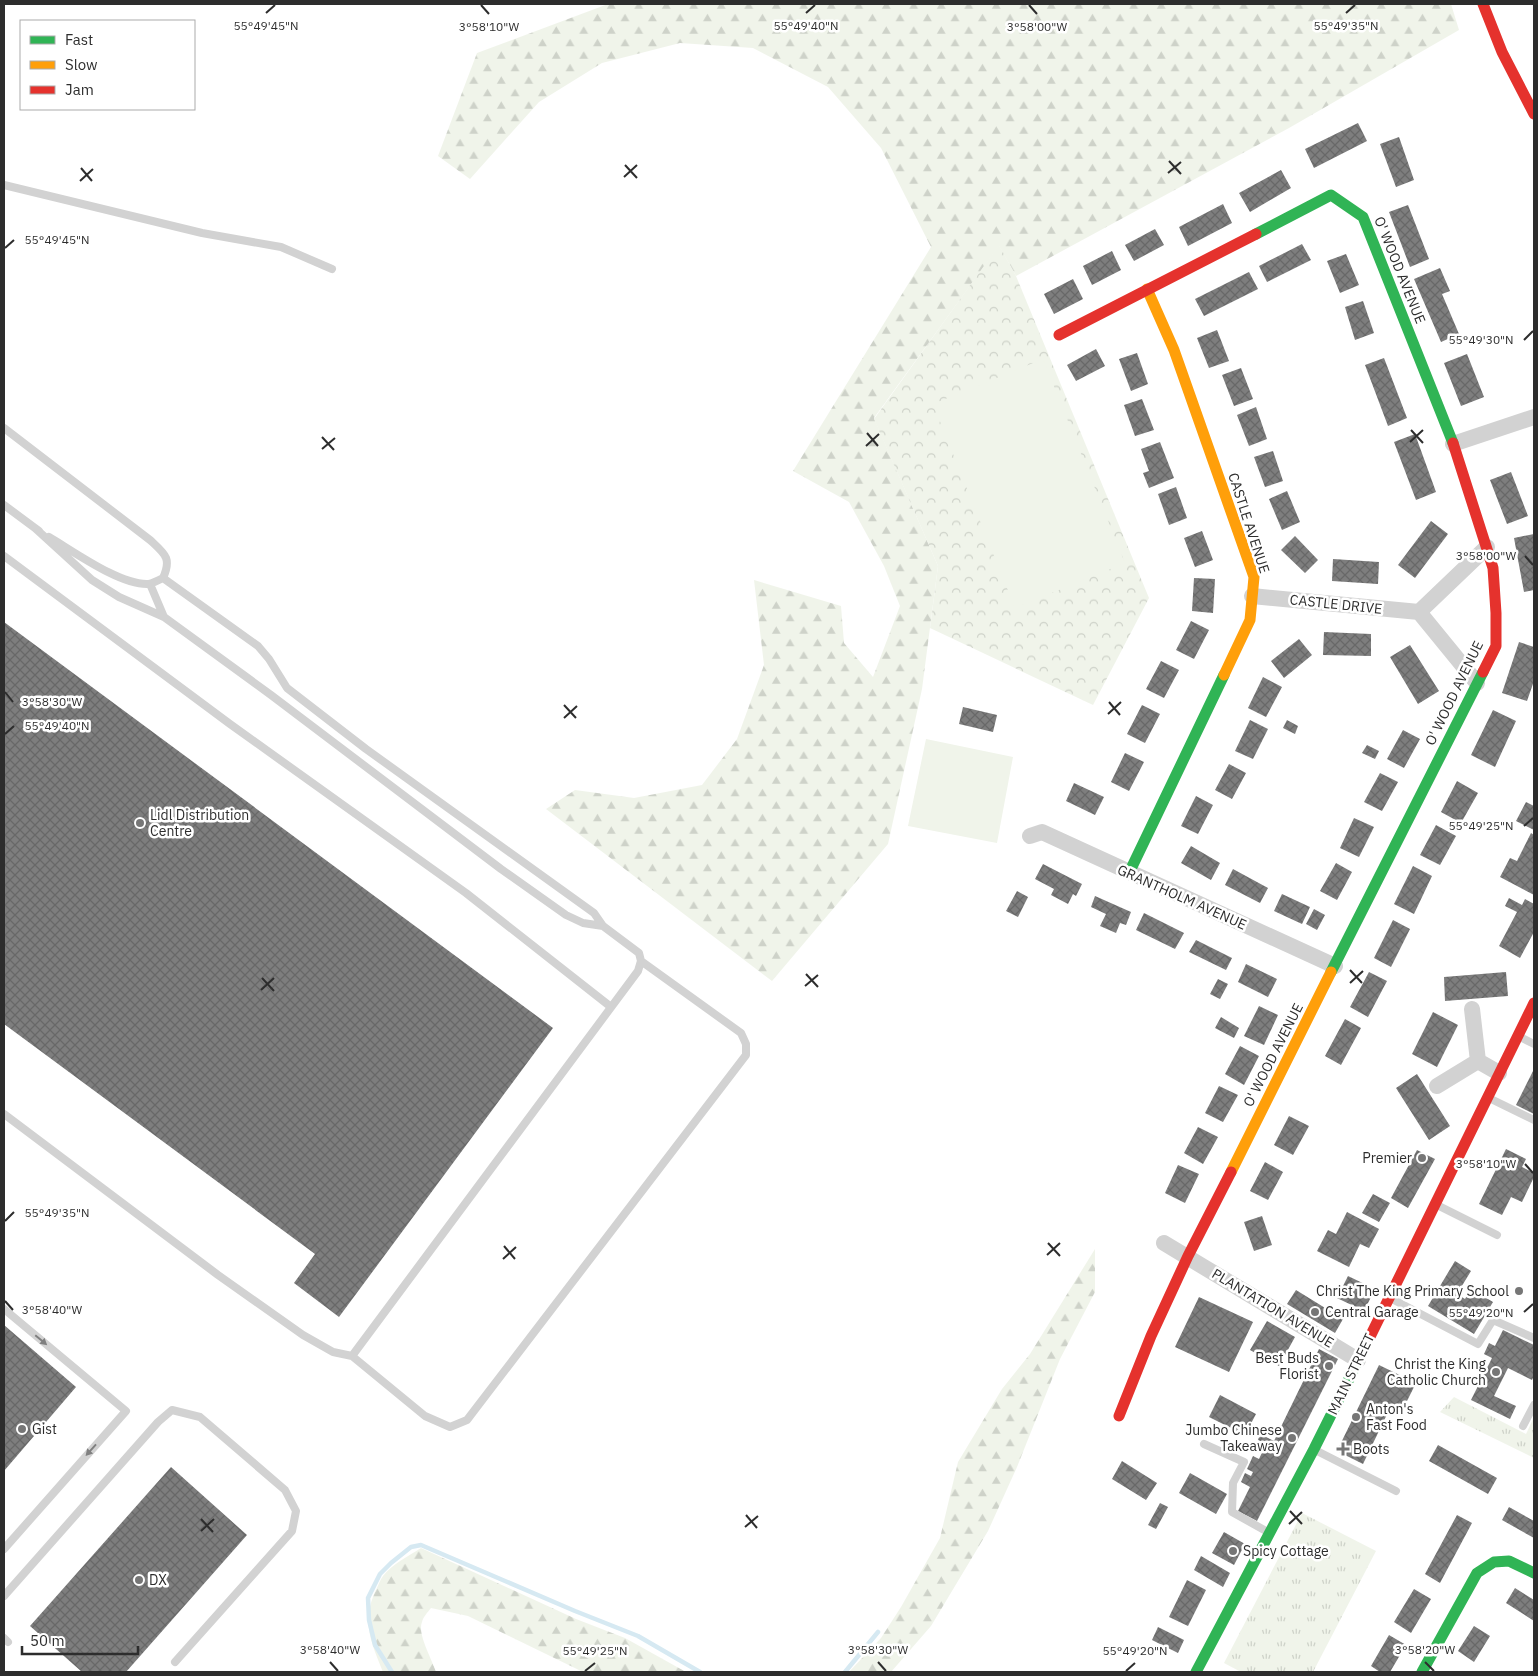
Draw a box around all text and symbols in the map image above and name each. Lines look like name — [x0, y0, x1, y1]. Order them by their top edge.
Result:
text: 55°49'45"N — [233, 18, 299, 33]
text: 55°49'40"N — [773, 18, 839, 33]
text: 55°49'35"N — [1313, 18, 1379, 33]
text: 3°58'10"W — [459, 19, 520, 34]
text: 3°58'00"W — [1007, 19, 1068, 34]
legend — [20, 20, 195, 110]
text: Fast — [65, 30, 93, 49]
text: Slow — [65, 55, 98, 74]
text: Jam — [65, 80, 94, 99]
street label: O' WOOD AVENUE — [1370, 214, 1430, 326]
text: 55°49'45"N — [24, 232, 90, 247]
text: 55°49'30"N — [1448, 332, 1514, 347]
street label: CASTLE AVENUE — [1224, 470, 1274, 576]
text: 3°58'00"W — [1456, 548, 1517, 563]
street label: CASTLE DRIVE — [1289, 590, 1383, 618]
street label: O' WOOD AVENUE — [1421, 638, 1487, 748]
text: 3°58'30"W — [22, 694, 83, 709]
text: 55°49'40"N — [24, 718, 90, 733]
place label: Lidl Distribution Centre — [150, 806, 249, 840]
marker: Lidl Distribution Centre — [134, 817, 146, 829]
text: 55°49'25"N — [1448, 818, 1514, 833]
street label: GRANTHOLM AVENUE — [1115, 860, 1249, 934]
street label: O' WOOD AVENUE — [1239, 1000, 1307, 1110]
place label: Premier — [1362, 1149, 1412, 1167]
marker: Premier — [1416, 1152, 1428, 1164]
text: 3°58'10"W — [1456, 1156, 1517, 1171]
text: 55°49'35"N — [24, 1205, 90, 1220]
street label: PLANTATION AVENUE — [1209, 1264, 1337, 1352]
place label: Christ The King Primary School — [1316, 1282, 1509, 1300]
marker: Christ The King Primary School — [1513, 1285, 1525, 1297]
text: 3°58'40"W — [22, 1302, 83, 1317]
place label: Central Garage — [1325, 1303, 1419, 1321]
text: 55°49'20"N — [1448, 1305, 1514, 1320]
marker: Central Garage — [1309, 1306, 1321, 1318]
street label: MAIN STREET — [1324, 1330, 1378, 1418]
one-way arrow — [35, 1335, 48, 1346]
place label: Best Buds Florist — [1255, 1349, 1319, 1383]
place label: Christ the King Catholic Church — [1387, 1355, 1487, 1389]
marker: Best Buds Florist — [1323, 1360, 1335, 1372]
marker: Christ the King Catholic Church — [1490, 1366, 1502, 1378]
place label: Anton's Fast Food — [1366, 1400, 1427, 1434]
marker: Anton's Fast Food — [1350, 1411, 1362, 1423]
place label: Gist — [32, 1420, 57, 1438]
place label: Jumbo Chinese Takeaway — [1185, 1421, 1282, 1455]
marker: Gist — [16, 1423, 28, 1435]
marker: Jumbo Chinese Takeaway — [1286, 1432, 1298, 1444]
place label: Boots — [1353, 1440, 1390, 1458]
marker: Boots — [1337, 1443, 1349, 1455]
one-way arrow — [86, 1444, 97, 1457]
place label: Spicy Cottage — [1243, 1542, 1329, 1560]
marker: Spicy Cottage — [1227, 1545, 1239, 1557]
place label: DX — [149, 1571, 167, 1589]
marker: DX — [133, 1574, 145, 1586]
scale bar — [22, 1624, 139, 1656]
text: 50 m — [30, 1631, 65, 1650]
text: 3°58'40"W — [300, 1642, 361, 1657]
text: 3°58'30"W — [848, 1642, 909, 1657]
text: 3°58'20"W — [1395, 1642, 1456, 1657]
text: 55°49'25"N — [562, 1643, 628, 1658]
text: 55°49'20"N — [1102, 1643, 1168, 1658]

